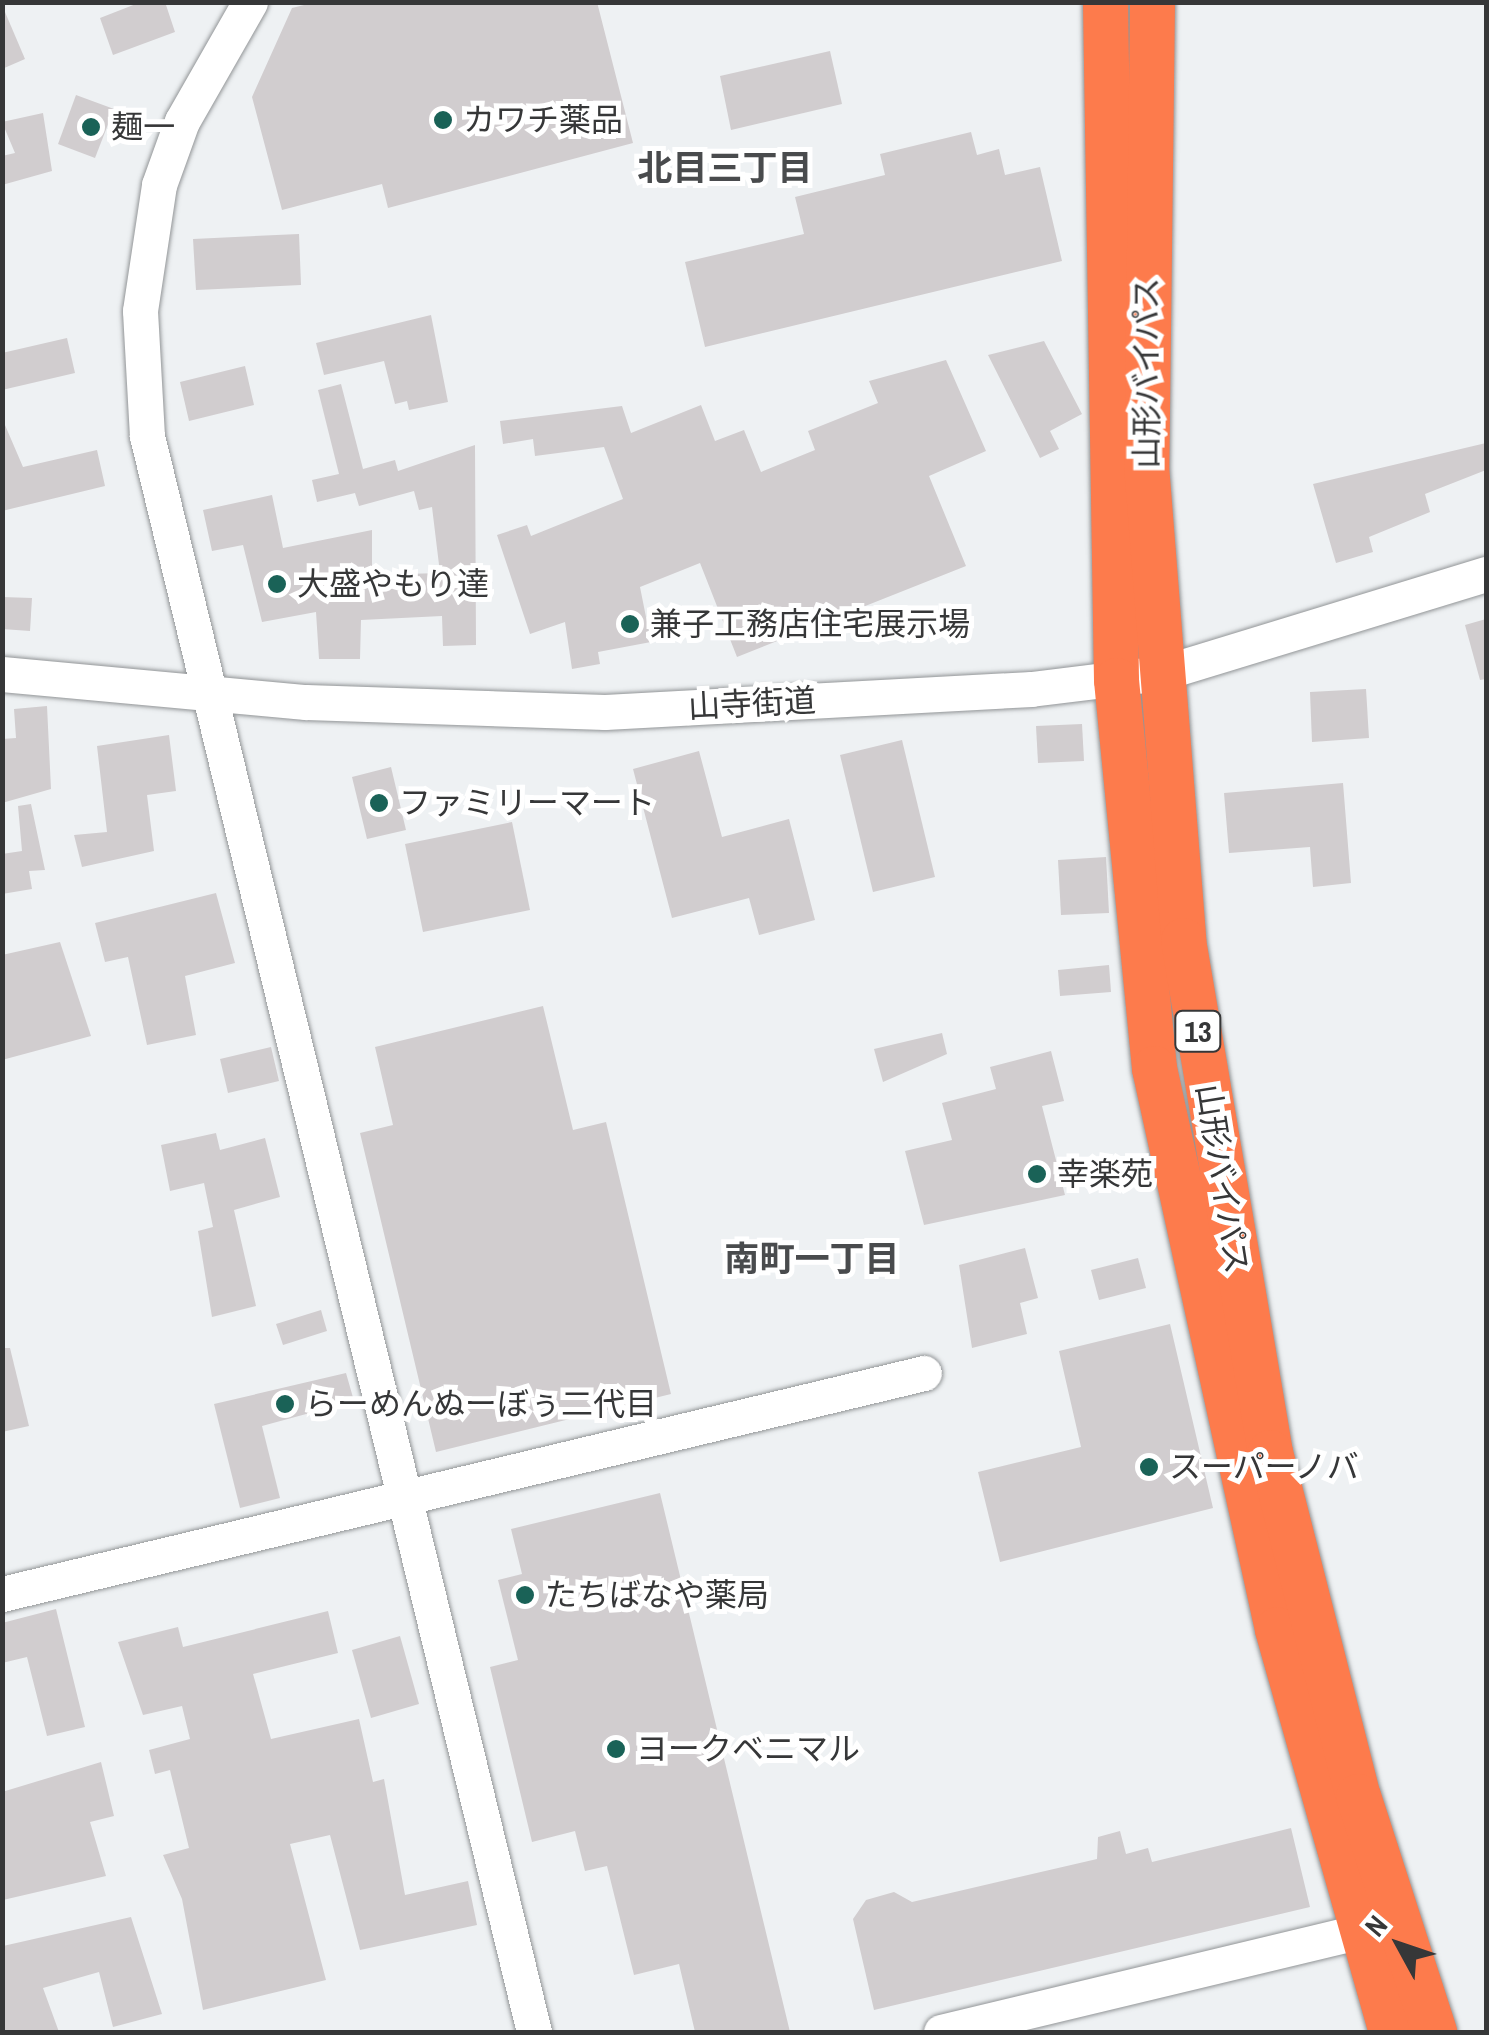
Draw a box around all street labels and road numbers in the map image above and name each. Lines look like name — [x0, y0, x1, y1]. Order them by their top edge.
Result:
street label: 山形バイパス — [1128, 277, 1166, 469]
street label: 山寺街道 — [687, 681, 817, 727]
road number: 13 — [1173, 1006, 1223, 1056]
street label: 山形バイパス — [1188, 1081, 1256, 1277]

